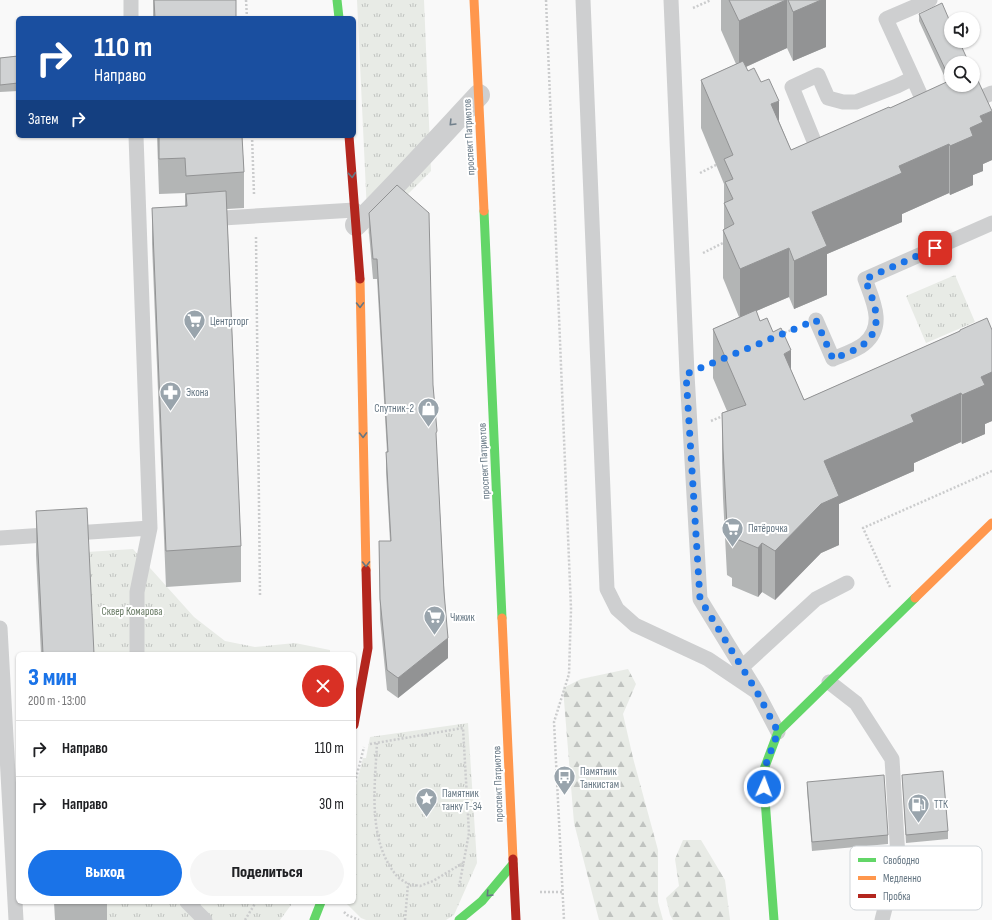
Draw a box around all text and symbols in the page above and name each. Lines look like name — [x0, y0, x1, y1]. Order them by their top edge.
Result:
map controls — [944, 12, 980, 92]
button: sound — [944, 12, 980, 48]
text: 110 m — [94, 31, 152, 64]
icon: right — [28, 32, 80, 84]
button: search — [944, 56, 980, 92]
text: Направо — [94, 65, 146, 86]
street label: проспект Патриотов — [461, 99, 477, 175]
icon: right — [67, 108, 89, 130]
text: Затем — [28, 110, 59, 129]
one-way arrow — [450, 119, 457, 126]
one-way arrow — [347, 172, 356, 178]
pin — [918, 231, 952, 265]
icon: arrive — [924, 237, 946, 259]
one-way arrow — [356, 302, 365, 308]
supermarket icon: Центрторг — [181, 308, 207, 341]
place label: Центрторг — [210, 315, 250, 328]
pharmacy icon: Экона — [158, 379, 184, 412]
place label: Экона — [186, 386, 209, 399]
shop icon: Спутник-2 — [416, 395, 442, 428]
place label: Спутник-2 — [374, 402, 414, 415]
street label: проспект Патриотов — [476, 423, 492, 499]
one-way arrow — [359, 432, 367, 438]
supermarket icon: Пятёрочка — [719, 515, 745, 548]
place label: Пятёрочка — [748, 522, 788, 535]
one-way arrow — [362, 561, 370, 567]
supermarket icon: Чижик — [422, 604, 448, 637]
park label: Сквер Комарова — [102, 605, 162, 618]
place label: Чижик — [450, 611, 475, 624]
text: 3 мин — [28, 663, 77, 692]
button: close — [302, 665, 344, 707]
text: 200 m · 13:00 — [28, 693, 86, 709]
icon: right — [28, 738, 50, 760]
text: Направо — [62, 739, 108, 758]
text: 110 m — [315, 739, 344, 758]
street label: проспект Патриотов — [490, 746, 506, 822]
bus stop icon: Памятник Танкистам — [552, 764, 578, 797]
place label: Памятник Танкистам — [580, 765, 619, 791]
position arrow — [743, 766, 785, 808]
place icon: Памятник танку Т-34 — [414, 786, 440, 819]
place label: Памятник танку Т-34 — [442, 787, 482, 813]
fuel station icon: ТТК — [905, 791, 931, 824]
icon: right — [28, 794, 50, 816]
text: Направо — [62, 795, 108, 814]
text: 30 m — [319, 795, 344, 814]
place label: ТТК — [934, 798, 948, 811]
legend — [850, 846, 982, 910]
button: Выход — [28, 850, 182, 896]
button: Поделиться — [190, 850, 344, 896]
text: Свободно — [883, 854, 920, 867]
text: Медленно — [883, 872, 922, 885]
one-way arrow — [486, 889, 493, 897]
text: Пробка — [883, 890, 911, 903]

